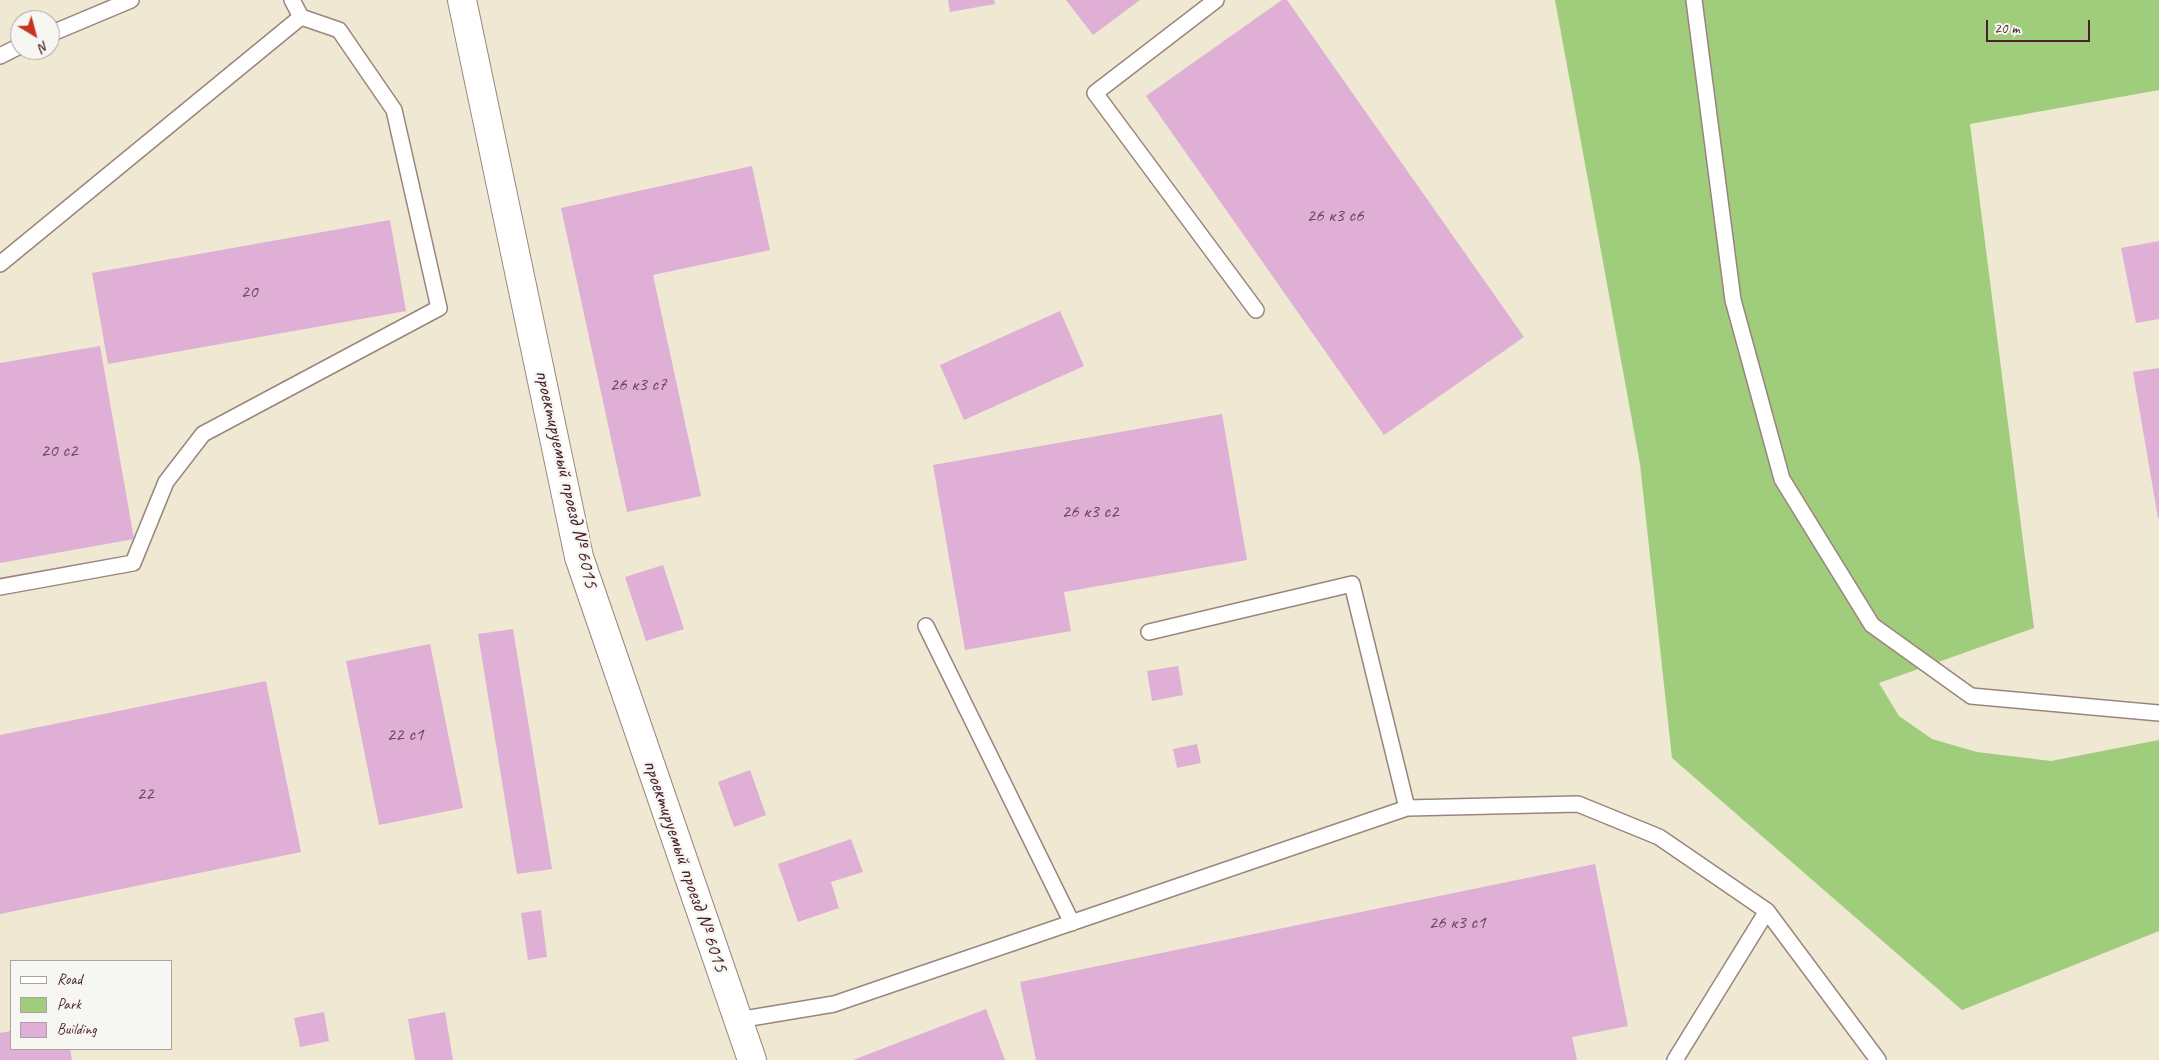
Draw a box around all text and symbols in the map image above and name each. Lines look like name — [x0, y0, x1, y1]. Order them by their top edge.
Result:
north arrow — [10, 10, 60, 60]
scale bar — [1989, 10, 2093, 42]
text: 20 m — [1994, 19, 2020, 38]
text: N — [35, 37, 52, 56]
house number: 26 к3 с6 — [1306, 205, 1364, 227]
house number: 20 — [240, 281, 258, 303]
street label: проектируемый проезд № 6015 — [529, 368, 603, 590]
house number: 26 к3 с7 — [609, 374, 667, 396]
house number: 20 с2 — [41, 440, 77, 462]
house number: 26 к3 с2 — [1061, 501, 1119, 523]
house number: 22 с1 — [387, 724, 423, 746]
street label: проектируемый проезд № 6015 — [637, 757, 733, 975]
house number: 22 — [136, 783, 154, 805]
house number: 26 к3 с1 — [1428, 912, 1486, 934]
legend — [10, 960, 172, 1050]
text: Road — [57, 970, 82, 989]
text: Park — [57, 995, 81, 1014]
text: Building — [57, 1020, 96, 1039]

